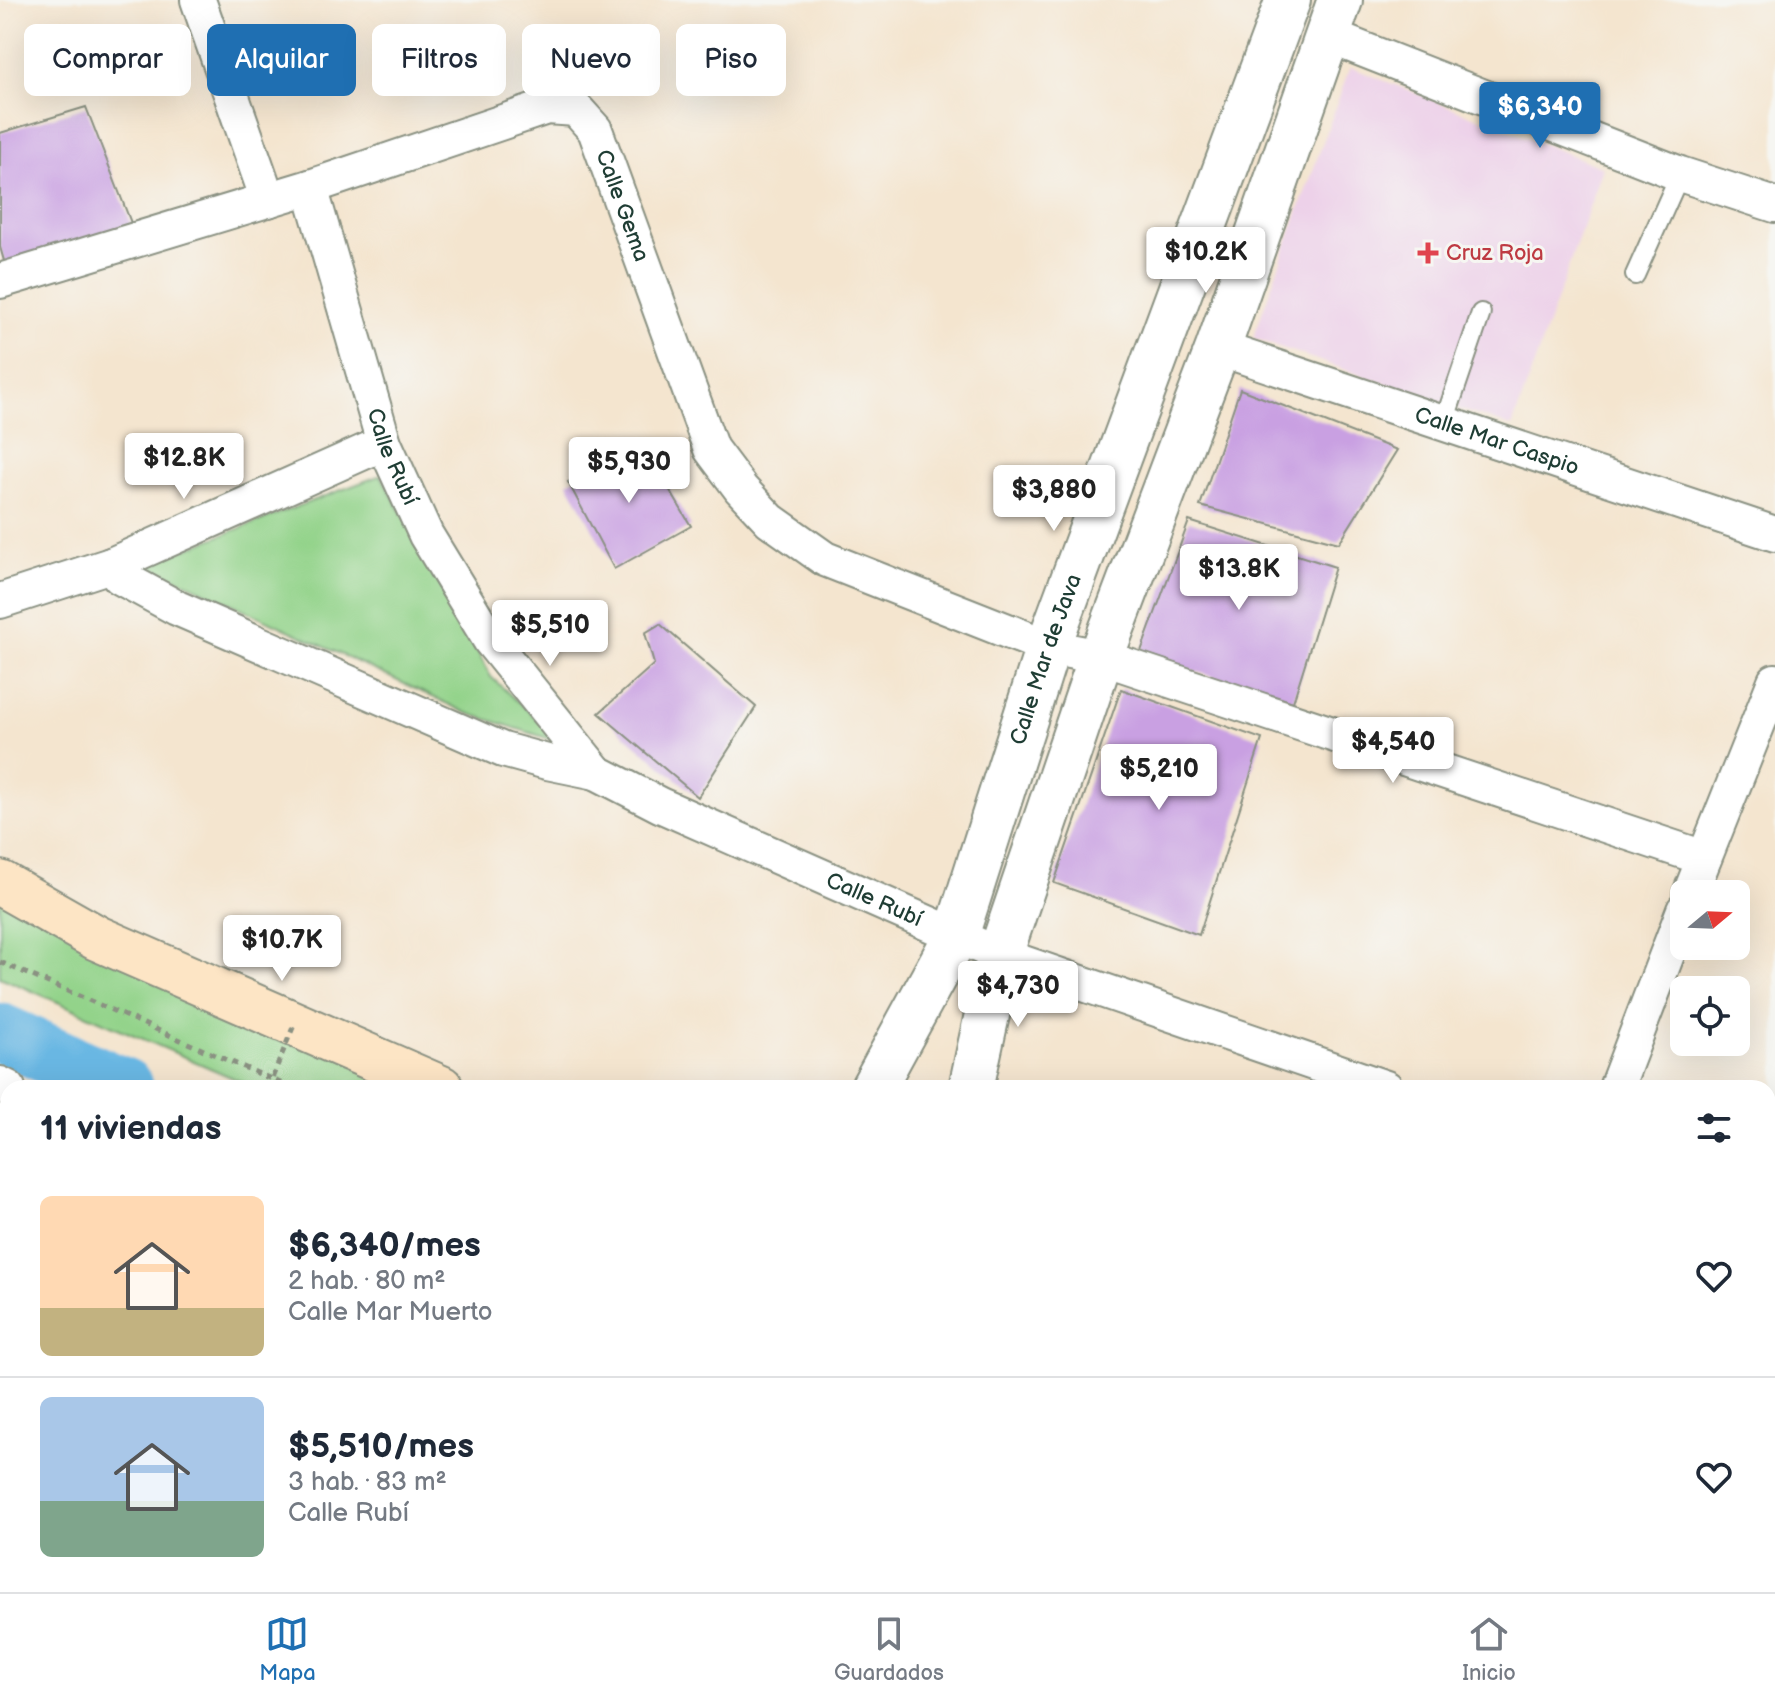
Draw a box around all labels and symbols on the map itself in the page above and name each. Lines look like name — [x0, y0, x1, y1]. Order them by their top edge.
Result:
pin: $6,340 — [1475, 82, 1605, 150]
street label: Calle Gema — [590, 146, 655, 265]
pin: $10.2K — [1141, 227, 1271, 295]
place label: Cruz Roja — [1446, 240, 1544, 267]
marker: Cruz Roja — [1417, 242, 1439, 264]
street label: Calle Mar Caspio — [1411, 401, 1583, 481]
street label: Calle Rubí — [361, 405, 424, 510]
pin: $12.8K — [119, 433, 249, 501]
pin: $5,930 — [564, 437, 694, 505]
pin: $3,880 — [989, 465, 1119, 533]
pin: $13.8K — [1174, 544, 1304, 612]
street label: Calle Mar de Java — [1004, 570, 1087, 748]
pin: $5,510 — [485, 600, 615, 668]
pin: $4,540 — [1328, 717, 1458, 785]
pin: $5,210 — [1094, 744, 1224, 812]
street label: Calle Rubí — [822, 866, 927, 933]
north arrow — [1670, 880, 1750, 960]
pin: $10.7K — [217, 915, 347, 983]
pin: $4,730 — [953, 961, 1083, 1029]

